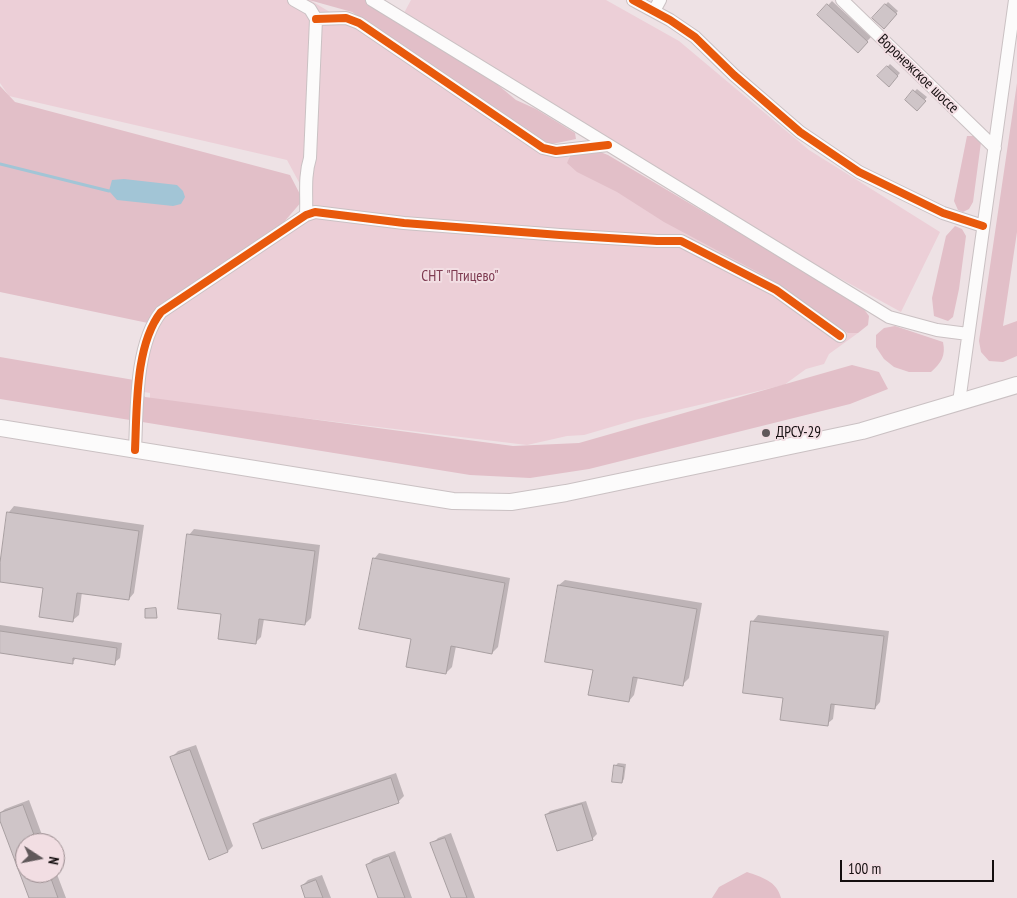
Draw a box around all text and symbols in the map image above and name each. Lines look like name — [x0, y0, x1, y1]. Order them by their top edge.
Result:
street label: Воронежское шоссе — [874, 31, 962, 117]
park label: СНТ "Птицево" — [421, 268, 499, 286]
place label: ДРСУ-29 — [776, 424, 821, 442]
marker: ДРСУ-29 — [760, 427, 772, 439]
north arrow — [15, 833, 65, 883]
scale bar — [842, 850, 996, 882]
text: N — [44, 855, 63, 866]
text: 100 m — [848, 859, 881, 878]

